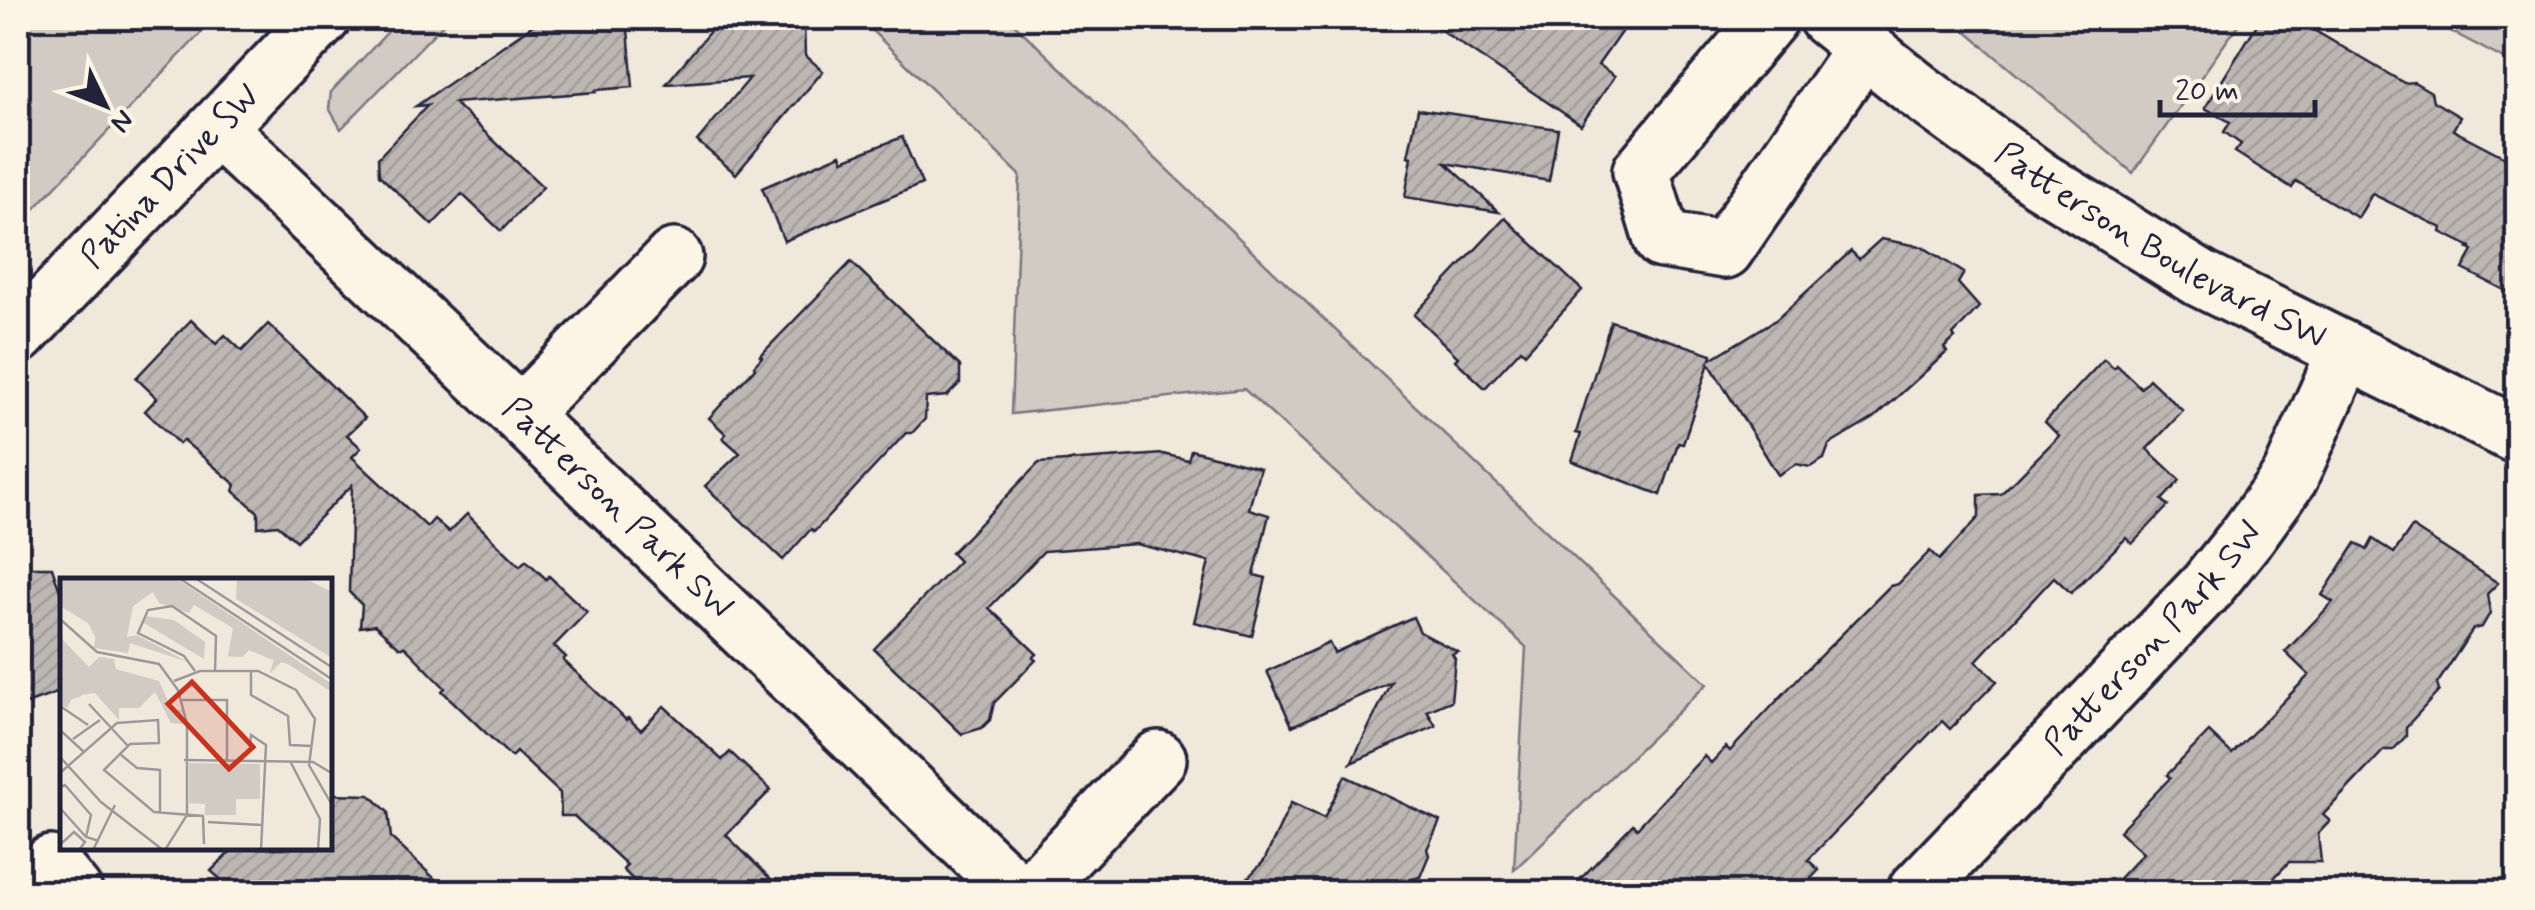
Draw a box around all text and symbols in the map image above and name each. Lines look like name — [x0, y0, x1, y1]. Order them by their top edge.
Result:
north arrow — [55, 55, 155, 155]
scale bar — [2160, 55, 2315, 117]
text: 20 m — [2175, 72, 2239, 111]
street label: Patina Drive SW — [71, 74, 270, 279]
text: N — [102, 101, 141, 140]
street label: Patterson Boulevard SW — [1985, 131, 2333, 360]
street label: Patterson Park SW — [492, 387, 742, 630]
street label: Patterson Park SW — [2034, 512, 2273, 766]
inset map — [60, 578, 332, 850]

